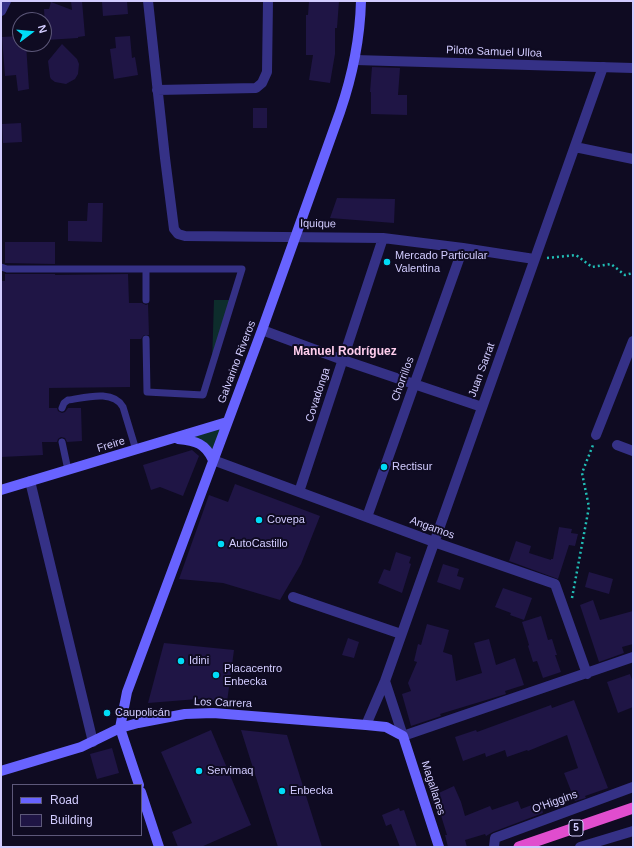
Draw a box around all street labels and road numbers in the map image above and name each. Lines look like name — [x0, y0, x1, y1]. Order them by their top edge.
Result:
street label: Piloto Samuel Ulloa — [446, 44, 542, 60]
street label: Iquique — [300, 217, 336, 231]
street label: Galvarino Riveros — [215, 319, 259, 405]
street label: Juan Sarrat — [466, 341, 498, 399]
street label: Chorrillos — [389, 355, 417, 403]
street label: Covadonga — [303, 366, 333, 424]
street label: Freire — [95, 434, 127, 456]
street label: Angamos — [408, 514, 456, 542]
street label: Los Carrera — [194, 695, 252, 711]
street label: Magallanes — [418, 759, 448, 817]
street label: O'Higgins — [530, 788, 580, 816]
road number: 5 — [569, 820, 583, 836]

